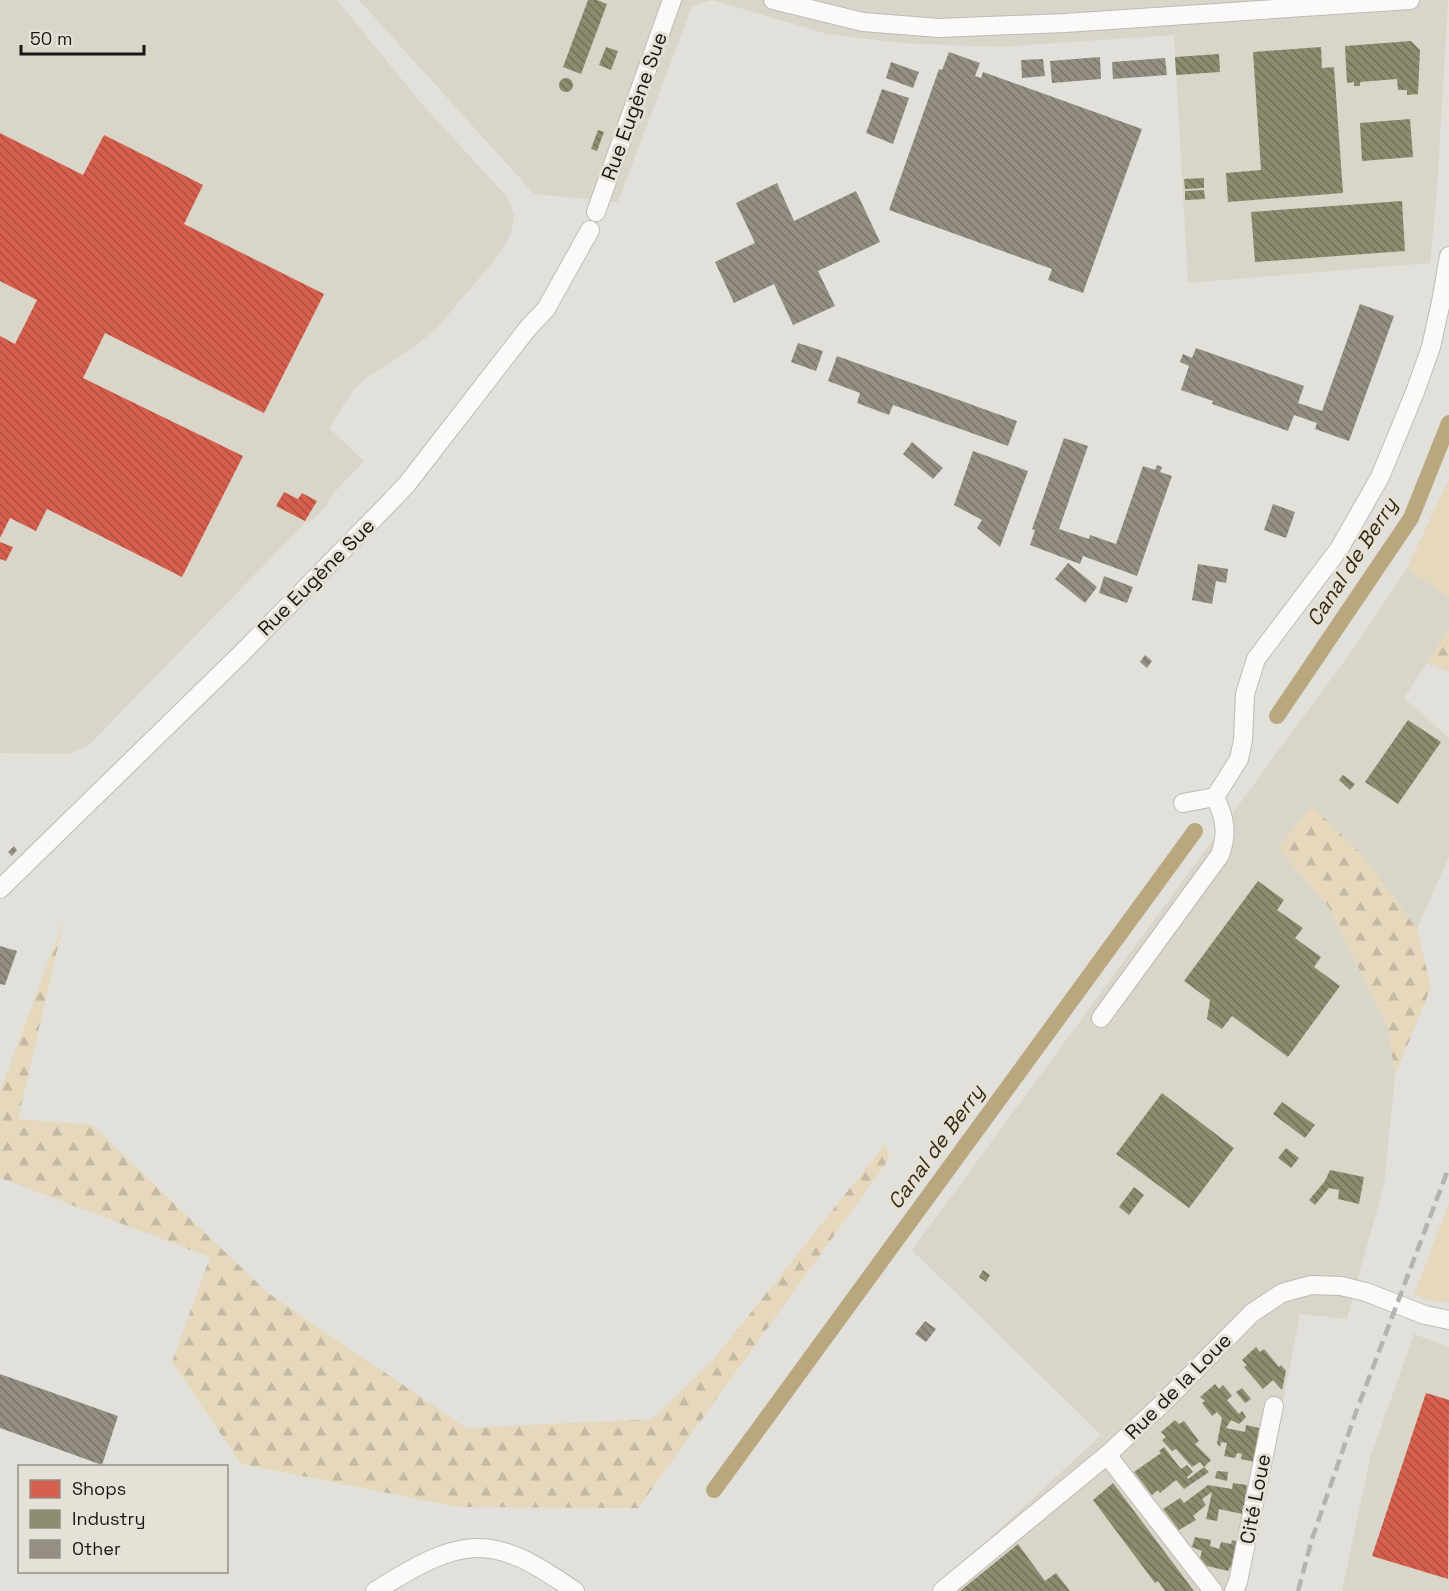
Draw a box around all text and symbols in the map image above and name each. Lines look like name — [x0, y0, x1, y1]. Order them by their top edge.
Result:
scale bar — [21, 18, 144, 56]
text: 50 m — [30, 27, 72, 50]
street label: Rue Eugène Sue — [595, 28, 673, 184]
water label: Canal de Berry — [1300, 492, 1404, 631]
street label: Rue Eugène Sue — [252, 513, 380, 641]
water label: Canal de Berry — [881, 1078, 991, 1214]
street label: Rue de la Loue — [1119, 1327, 1237, 1445]
street label: Cité Loue — [1234, 1452, 1276, 1546]
legend — [18, 1465, 228, 1573]
text: Shops — [72, 1477, 126, 1500]
text: Industry — [72, 1507, 145, 1530]
text: Other — [72, 1537, 121, 1560]

